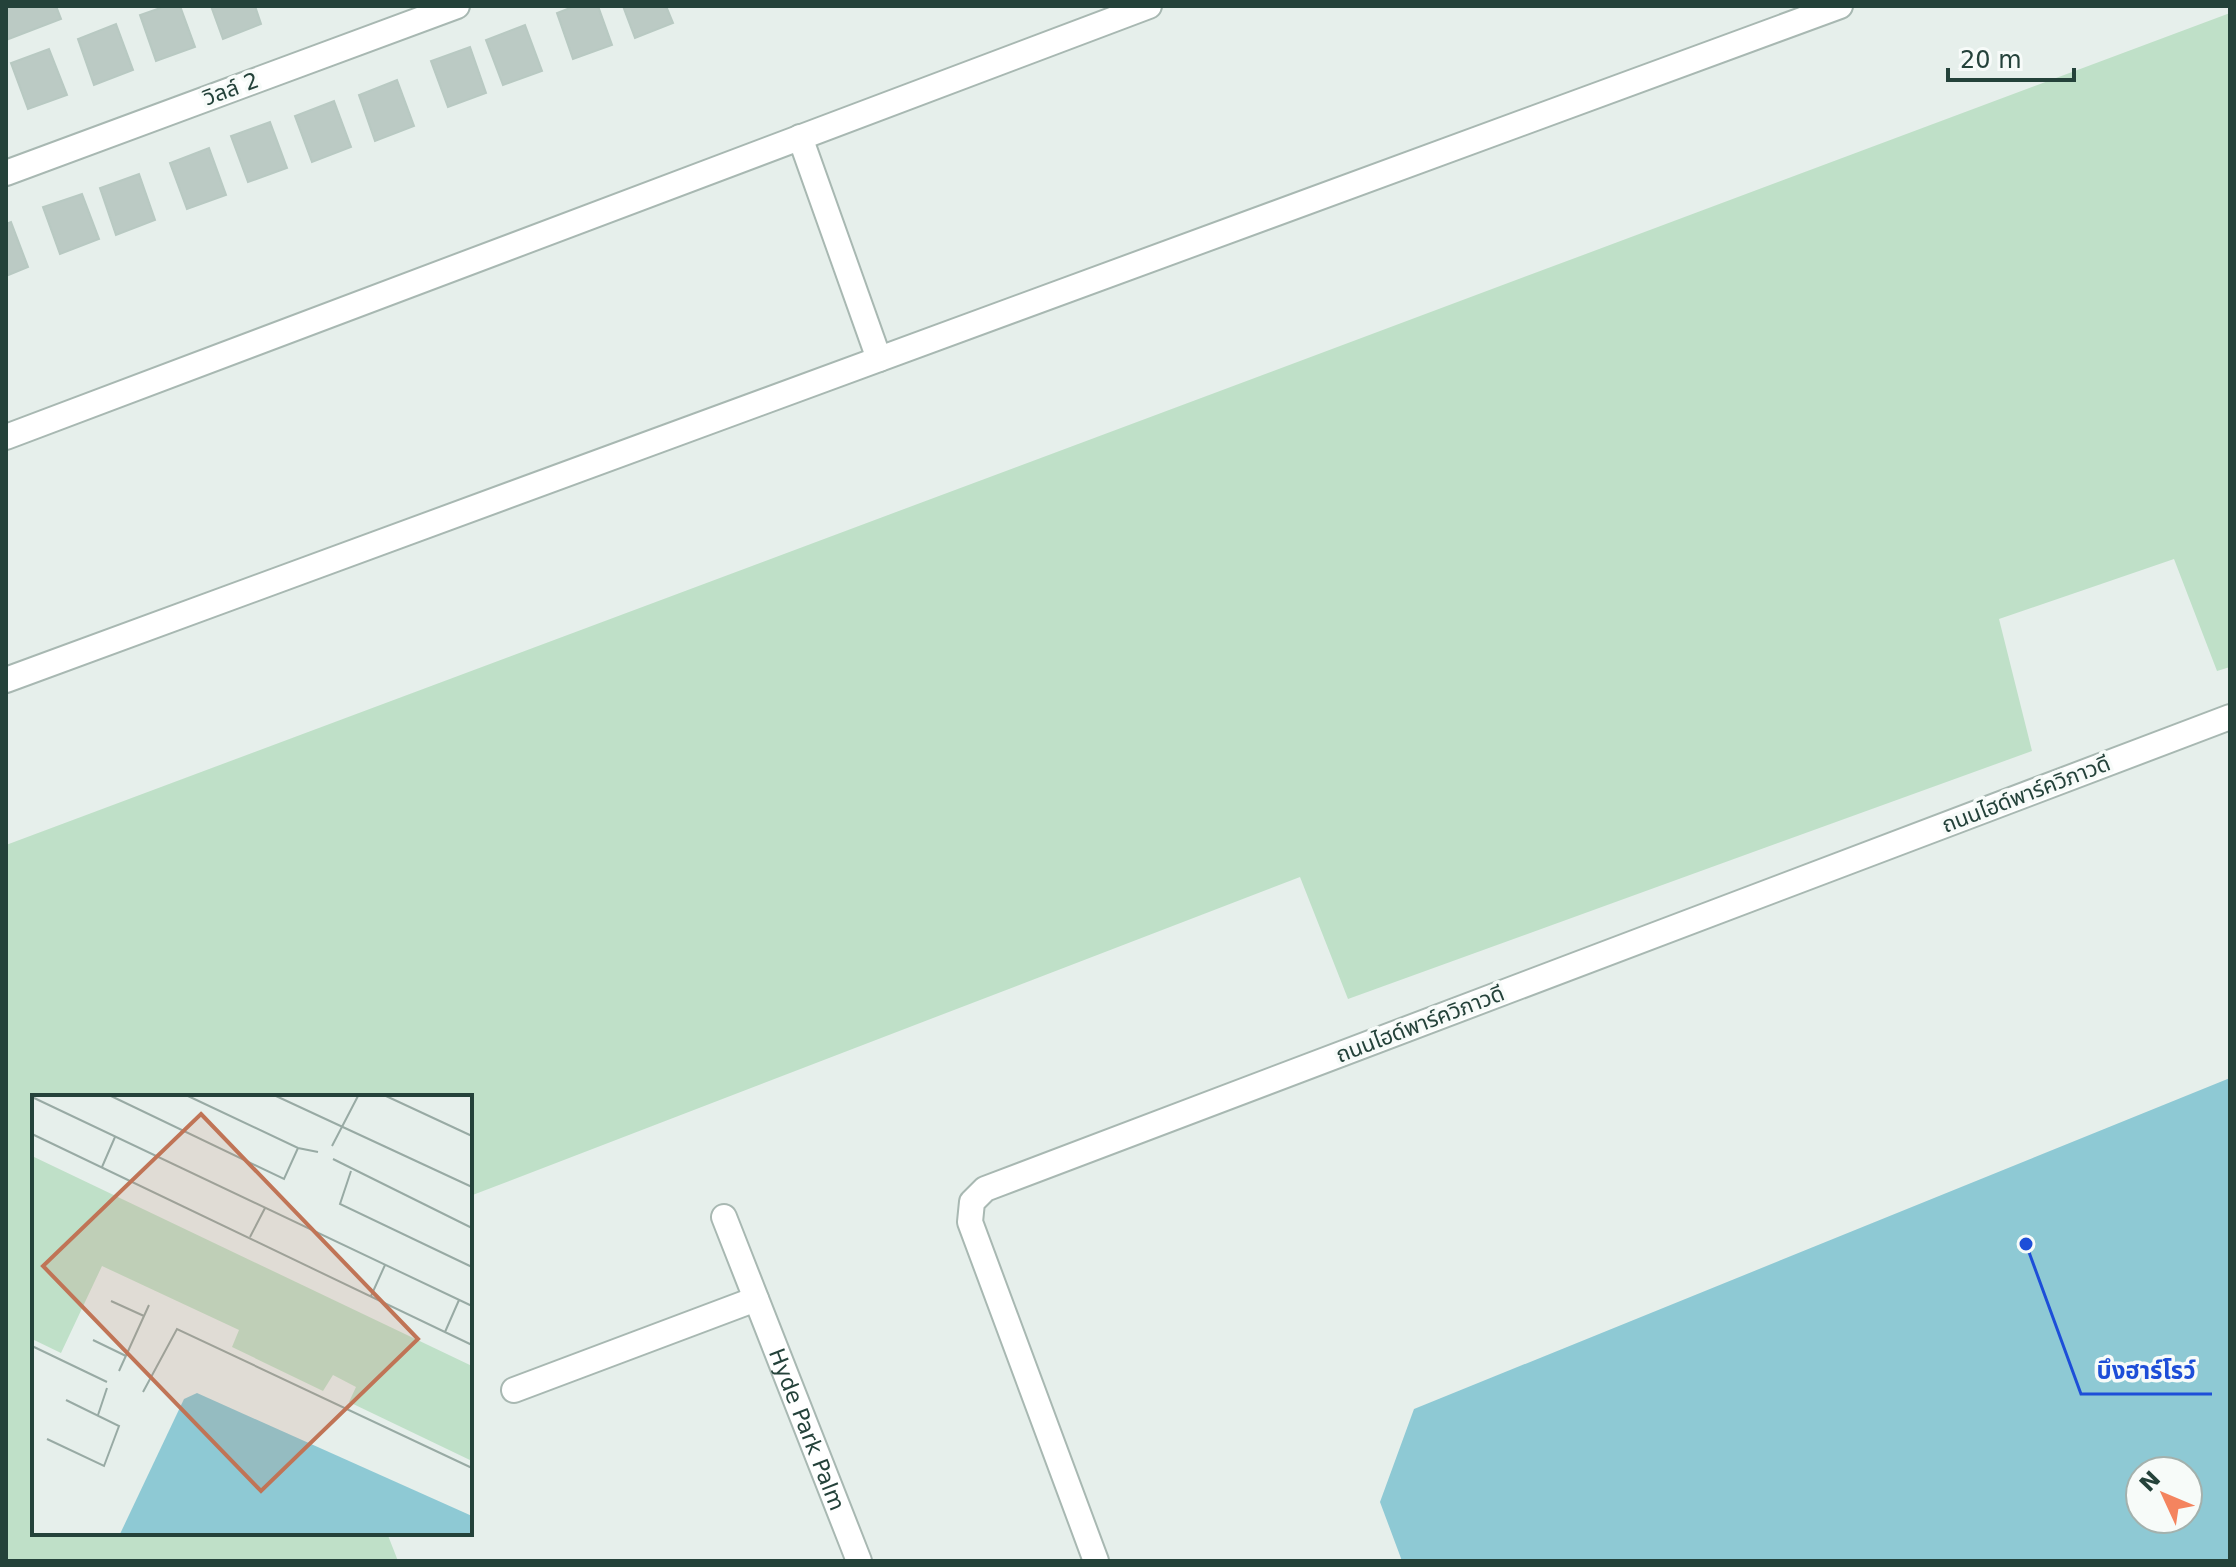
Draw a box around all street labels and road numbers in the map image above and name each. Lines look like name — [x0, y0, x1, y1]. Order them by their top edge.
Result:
street label: วิลล์ 2 — [199, 68, 262, 111]
street label: ถนนไฮด์พาร์ควิภาวดี — [1938, 750, 2114, 838]
street label: ถนนไฮด์พาร์ควิภาวดี — [1332, 980, 1508, 1068]
street label: Hyde Park Palm — [764, 1345, 850, 1514]

